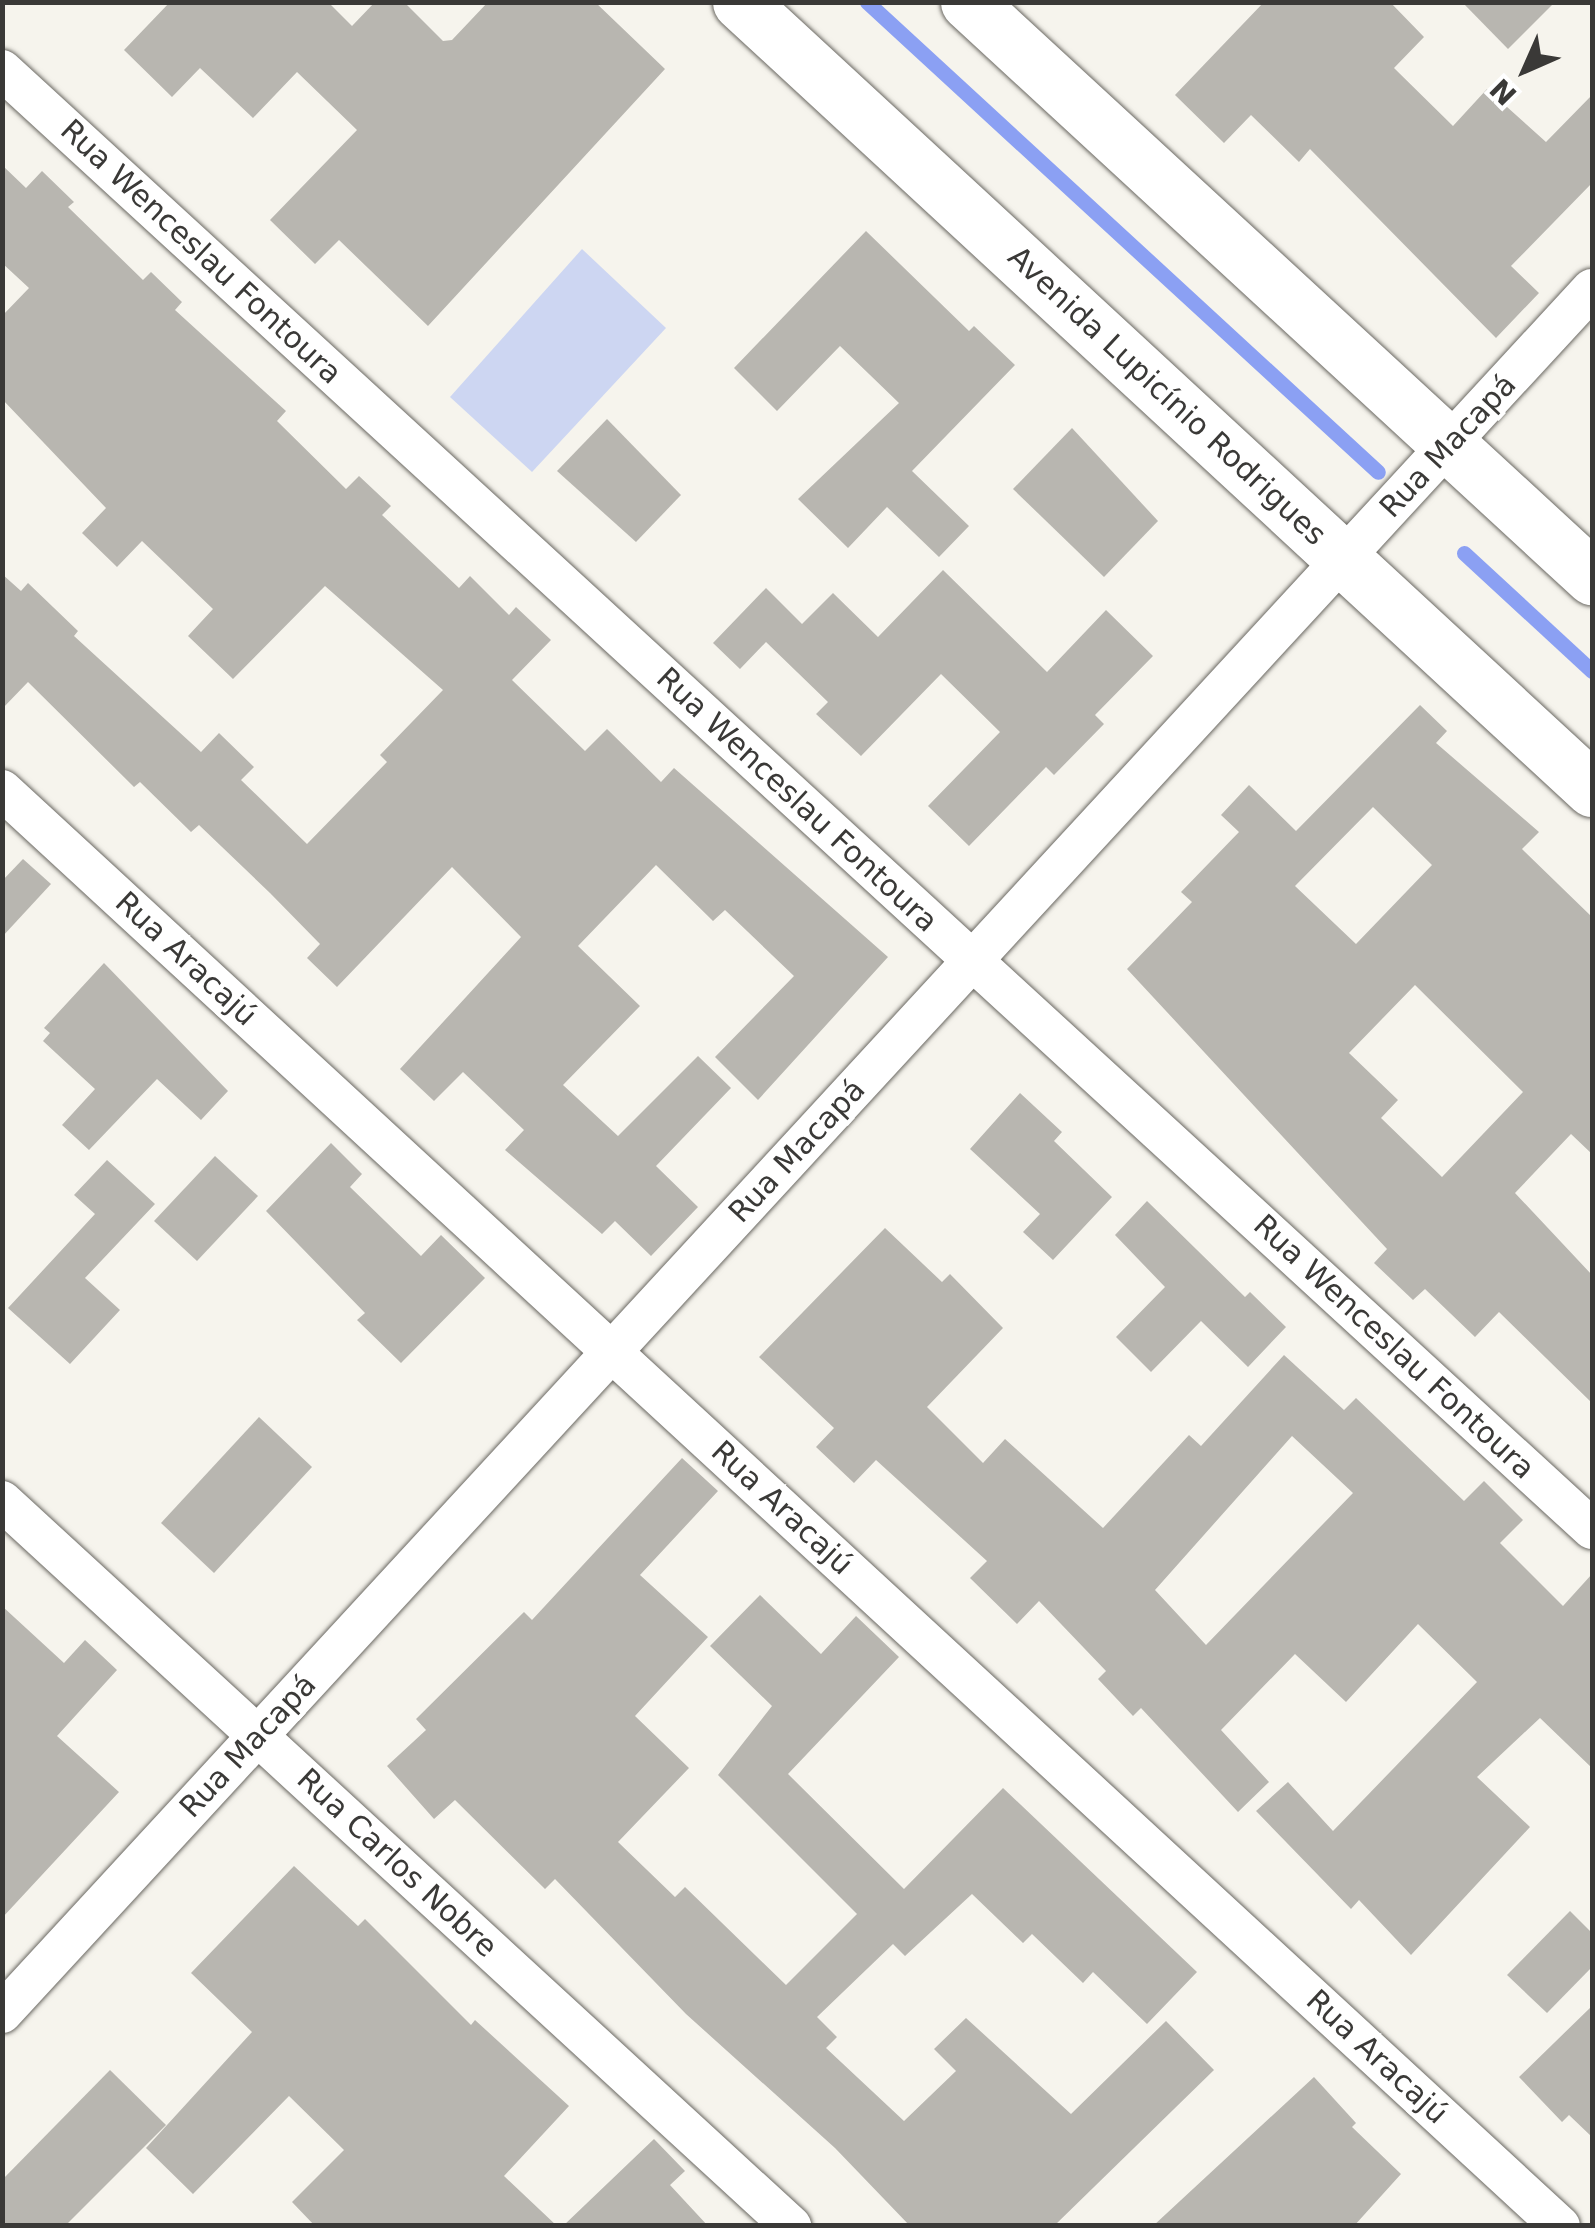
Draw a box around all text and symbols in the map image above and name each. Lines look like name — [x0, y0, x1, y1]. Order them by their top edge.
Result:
north arrow — [1475, 20, 1575, 120]
text: N — [1483, 72, 1523, 112]
street label: Rua Wenceslau Fontoura — [53, 112, 349, 392]
street label: Avenida Lupicínio Rodrigues — [1001, 239, 1333, 553]
street label: Rua Macapá — [1372, 367, 1524, 525]
street label: Rua Wenceslau Fontoura — [649, 660, 945, 940]
street label: Rua Aracajú — [108, 884, 264, 1034]
street label: Rua Macapá — [721, 1072, 873, 1230]
street label: Rua Wenceslau Fontoura — [1246, 1207, 1542, 1487]
street label: Rua Aracajú — [704, 1433, 860, 1583]
street label: Rua Macapá — [172, 1667, 324, 1825]
street label: Rua Carlos Nobre — [290, 1761, 504, 1965]
street label: Rua Aracajú — [1299, 1982, 1455, 2132]

